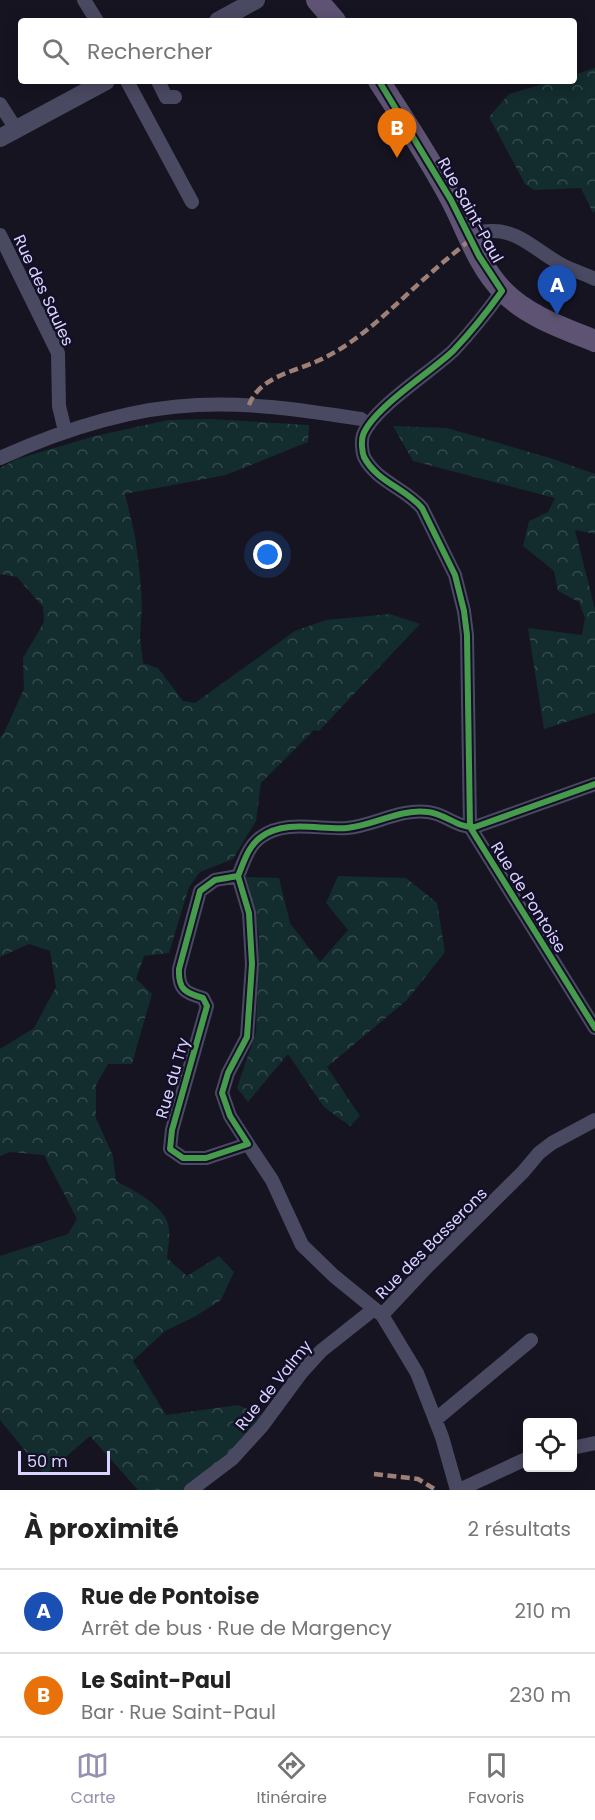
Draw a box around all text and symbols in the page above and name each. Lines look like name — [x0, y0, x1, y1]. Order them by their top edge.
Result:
search box — [18, 18, 577, 84]
icon: search — [39, 35, 72, 68]
text: Rechercher — [87, 36, 213, 67]
pin: B — [378, 108, 416, 158]
street label: Rue Saint-Paul — [432, 153, 509, 267]
street label: Rue des Saules — [8, 231, 79, 350]
pin: A — [538, 266, 576, 315]
your location — [253, 540, 282, 569]
street label: Rue de Pontoise — [485, 837, 572, 957]
street label: Rue du Try — [150, 1035, 195, 1121]
street label: Rue des Basserons — [370, 1182, 492, 1304]
street label: Rue de Valmy — [230, 1335, 317, 1435]
map controls — [523, 1418, 577, 1472]
button: locate — [523, 1418, 577, 1472]
scale bar — [18, 1448, 110, 1476]
text: 50 m — [27, 1450, 68, 1473]
text: À proximité — [24, 1511, 179, 1547]
text: 2 résultats — [468, 1515, 571, 1543]
text: Rue de Pontoise — [81, 1581, 259, 1612]
text: A — [36, 1597, 51, 1625]
text: 210 m — [515, 1597, 571, 1625]
text: Arrêt de bus · Rue de Margency — [81, 1614, 392, 1642]
text: Le Saint-Paul — [81, 1665, 231, 1696]
text: B — [37, 1681, 50, 1709]
text: 230 m — [509, 1681, 571, 1709]
text: Bar · Rue Saint-Paul — [81, 1698, 276, 1726]
tab: Carte — [71, 1749, 115, 1810]
tab: Itinéraire — [257, 1749, 327, 1810]
tab: Favoris — [468, 1749, 524, 1810]

